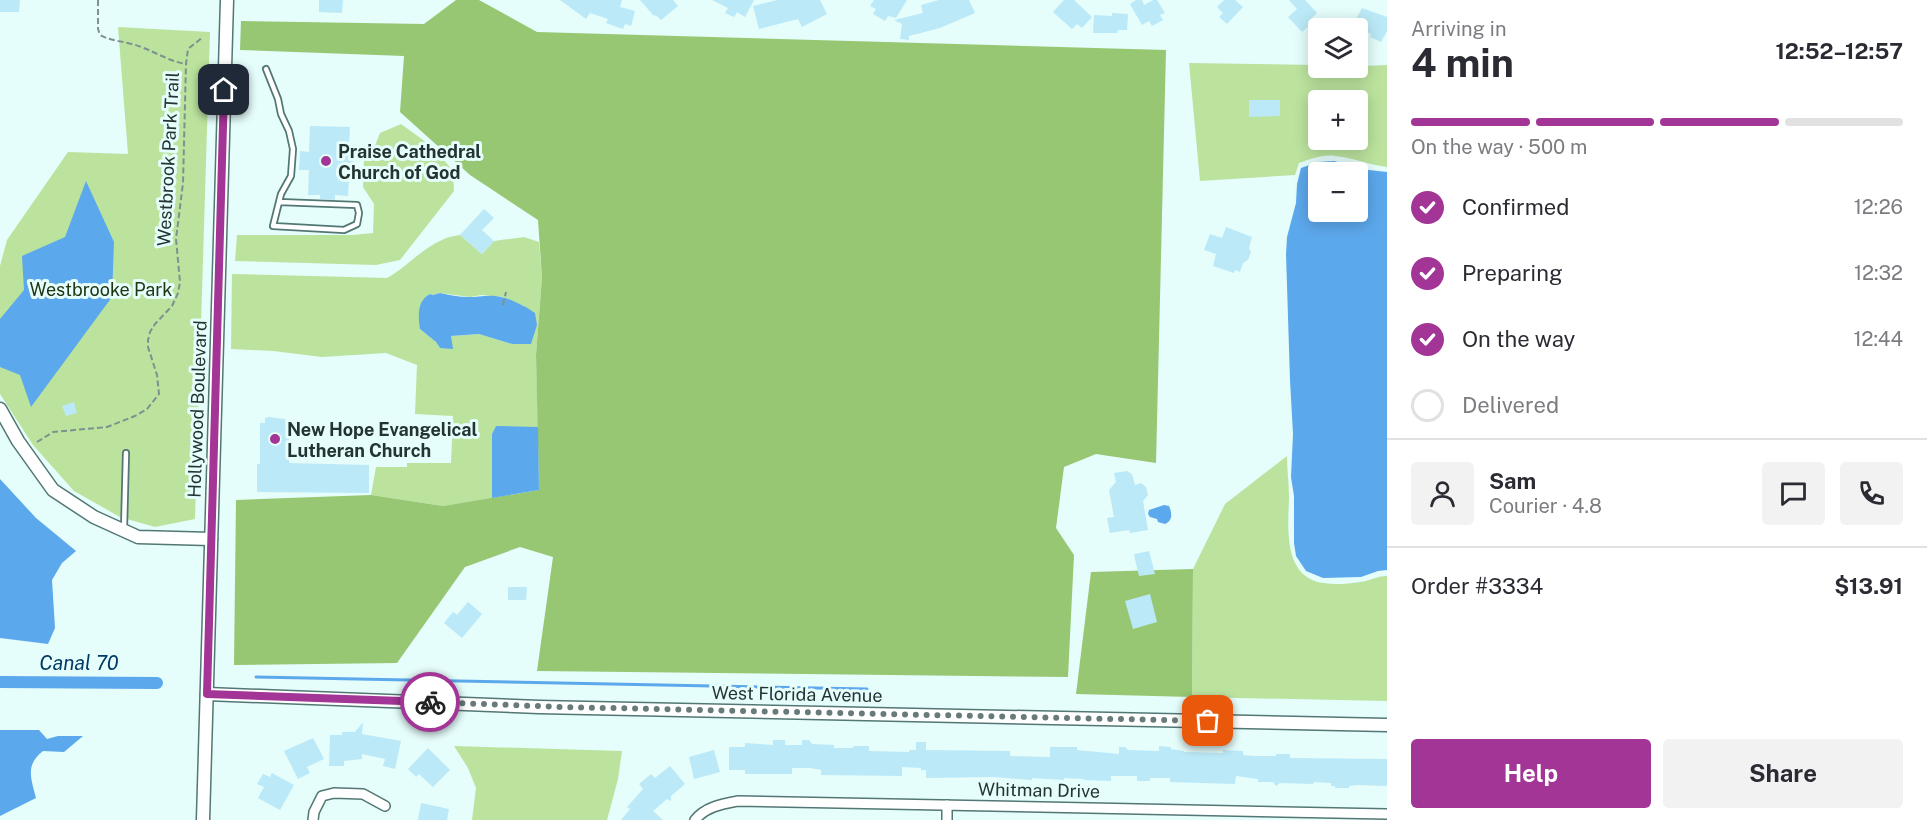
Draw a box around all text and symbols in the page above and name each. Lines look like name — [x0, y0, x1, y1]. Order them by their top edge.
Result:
text: Arriving in — [1411, 17, 1506, 41]
map controls — [1308, 18, 1368, 222]
button: layers — [1308, 18, 1368, 78]
text: 12:52–12:57 — [1775, 38, 1903, 64]
text: 4 min — [1411, 40, 1514, 86]
pin — [198, 64, 249, 115]
street label: Westbrook Park Trail — [153, 71, 183, 247]
icon: home — [207, 73, 240, 106]
button: + — [1308, 90, 1368, 150]
text: On the way · 500 m — [1411, 135, 1587, 159]
place label: Praise Cathedral Church of God — [338, 141, 481, 183]
marker: Praise Cathedral Church of God — [319, 154, 333, 168]
button: − — [1308, 162, 1368, 222]
icon: check — [1411, 191, 1444, 224]
text: Confirmed — [1462, 194, 1569, 220]
text: 12:26 — [1854, 195, 1903, 219]
icon: check — [1411, 257, 1444, 290]
text: Preparing — [1462, 260, 1563, 286]
text: 12:32 — [1854, 261, 1903, 285]
park label: Westbrooke Park — [30, 279, 172, 300]
street label: Hollywood Boulevard — [183, 320, 211, 498]
icon: check — [1411, 323, 1444, 356]
text: On the way — [1462, 326, 1575, 352]
text: 12:44 — [1853, 327, 1903, 351]
text: Delivered — [1462, 392, 1559, 418]
place label: New Hope Evangelical Lutheran Church — [287, 419, 477, 461]
marker: New Hope Evangelical Lutheran Church — [268, 432, 282, 446]
button: person — [1411, 462, 1474, 525]
button: chat — [1762, 462, 1825, 525]
button: phone — [1840, 462, 1903, 525]
text: Sam — [1489, 468, 1536, 494]
text: Courier · 4.8 — [1489, 494, 1602, 518]
text: Order #3334 — [1411, 573, 1543, 599]
text: $13.91 — [1834, 573, 1903, 599]
water label: Canal 70 — [39, 651, 119, 675]
courier — [400, 672, 460, 732]
street label: West Florida Avenue — [711, 682, 883, 706]
icon: bike — [414, 686, 447, 719]
pin — [1182, 695, 1233, 746]
icon: bag — [1191, 704, 1224, 737]
button: Help — [1411, 739, 1651, 808]
button: Share — [1663, 739, 1903, 808]
street label: Whitman Drive — [978, 778, 1100, 802]

